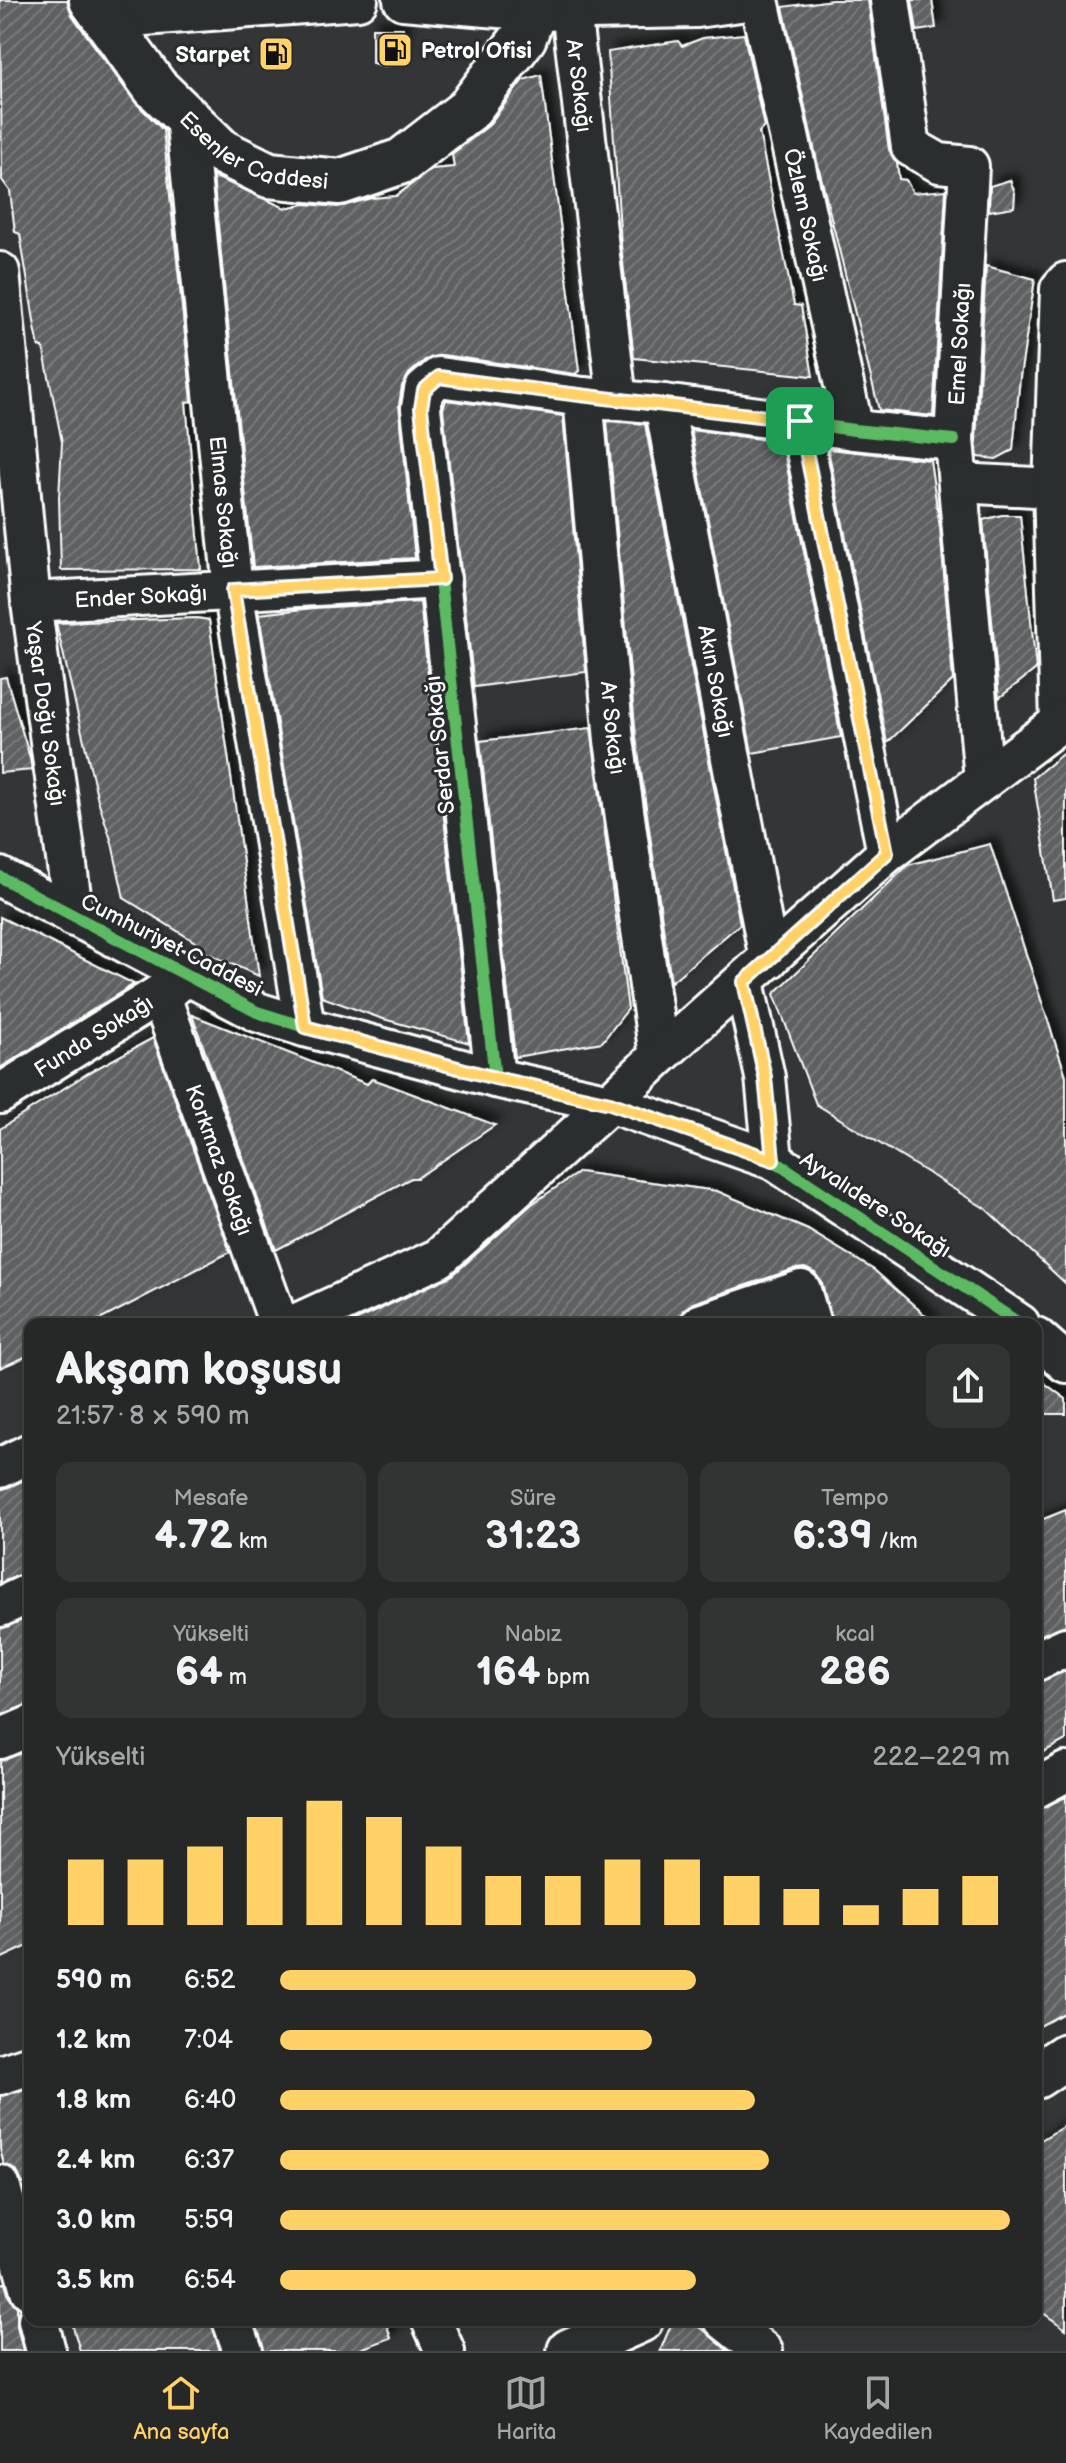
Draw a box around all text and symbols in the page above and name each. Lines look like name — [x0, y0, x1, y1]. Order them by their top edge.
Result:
fuel station icon: Petrol Ofisi — [376, 31, 414, 69]
fuel station icon: Starpet — [257, 35, 295, 73]
place label: Petrol Ofisi — [421, 38, 532, 65]
street label: Ar Sokağı — [560, 38, 597, 134]
place label: Starpet — [176, 42, 251, 69]
street label: Esenler Caddesi — [173, 106, 329, 196]
street label: Özlem Sokağı — [777, 146, 833, 284]
street label: Emel Sokağı — [944, 282, 977, 406]
pin — [766, 387, 834, 455]
icon: arrive — [778, 399, 822, 443]
street label: Elmas Sokağı — [202, 435, 243, 570]
street label: Ender Sokağı — [74, 580, 208, 615]
street label: Yaşar Doğu Sokağı — [19, 619, 71, 808]
street label: Akın Sokağı — [691, 623, 739, 740]
street label: Serdar Sokağı — [420, 674, 461, 815]
street label: Ar Sokağı — [594, 680, 631, 776]
street label: Cumhuriyet Caddesi — [76, 888, 267, 1003]
street label: Funda Sokağı — [30, 990, 158, 1084]
street label: Korkmaz Sokağı — [179, 1081, 258, 1239]
street label: Ayvalıdere Sokağı — [795, 1146, 956, 1264]
text: Akşam koşusu — [56, 1344, 342, 1397]
button: share — [926, 1344, 1010, 1428]
text: 21:57 · 8 × 590 m — [56, 1401, 250, 1432]
text: Mesafe — [174, 1485, 248, 1512]
text: Süre — [510, 1485, 556, 1512]
text: Tempo — [821, 1485, 889, 1512]
text: 4.72 — [154, 1512, 233, 1560]
text: 31:23 — [485, 1512, 581, 1560]
text: 6:39 — [792, 1512, 873, 1560]
text: km — [233, 1528, 268, 1555]
text: /km — [873, 1528, 918, 1555]
text: Yükselti — [173, 1621, 249, 1648]
text: Nabız — [504, 1621, 562, 1648]
text: kcal — [835, 1621, 875, 1648]
text: 64 — [175, 1648, 223, 1696]
text: 164 — [476, 1648, 541, 1696]
text: 286 — [819, 1648, 891, 1696]
text: m — [223, 1664, 247, 1691]
text: bpm — [541, 1664, 590, 1691]
text: Yükselti — [56, 1742, 146, 1773]
text: 222–229 m — [873, 1742, 1010, 1773]
text: 590 m — [56, 1965, 132, 1996]
text: 6:52 — [184, 1965, 235, 1996]
text: 1.2 km — [56, 2025, 131, 2056]
text: 7:04 — [184, 2025, 233, 2056]
text: 1.8 km — [56, 2085, 131, 2116]
text: 6:40 — [184, 2085, 236, 2116]
text: 2.4 km — [56, 2145, 135, 2176]
text: 6:37 — [184, 2145, 234, 2176]
text: 3.0 km — [56, 2205, 136, 2236]
text: 5:59 — [184, 2205, 234, 2236]
text: 3.5 km — [56, 2265, 135, 2296]
text: 6:54 — [184, 2265, 236, 2296]
tab: Ana sayfa — [133, 2371, 229, 2446]
tab: Harita — [496, 2371, 556, 2446]
tab: Kaydedilen — [823, 2371, 933, 2446]

